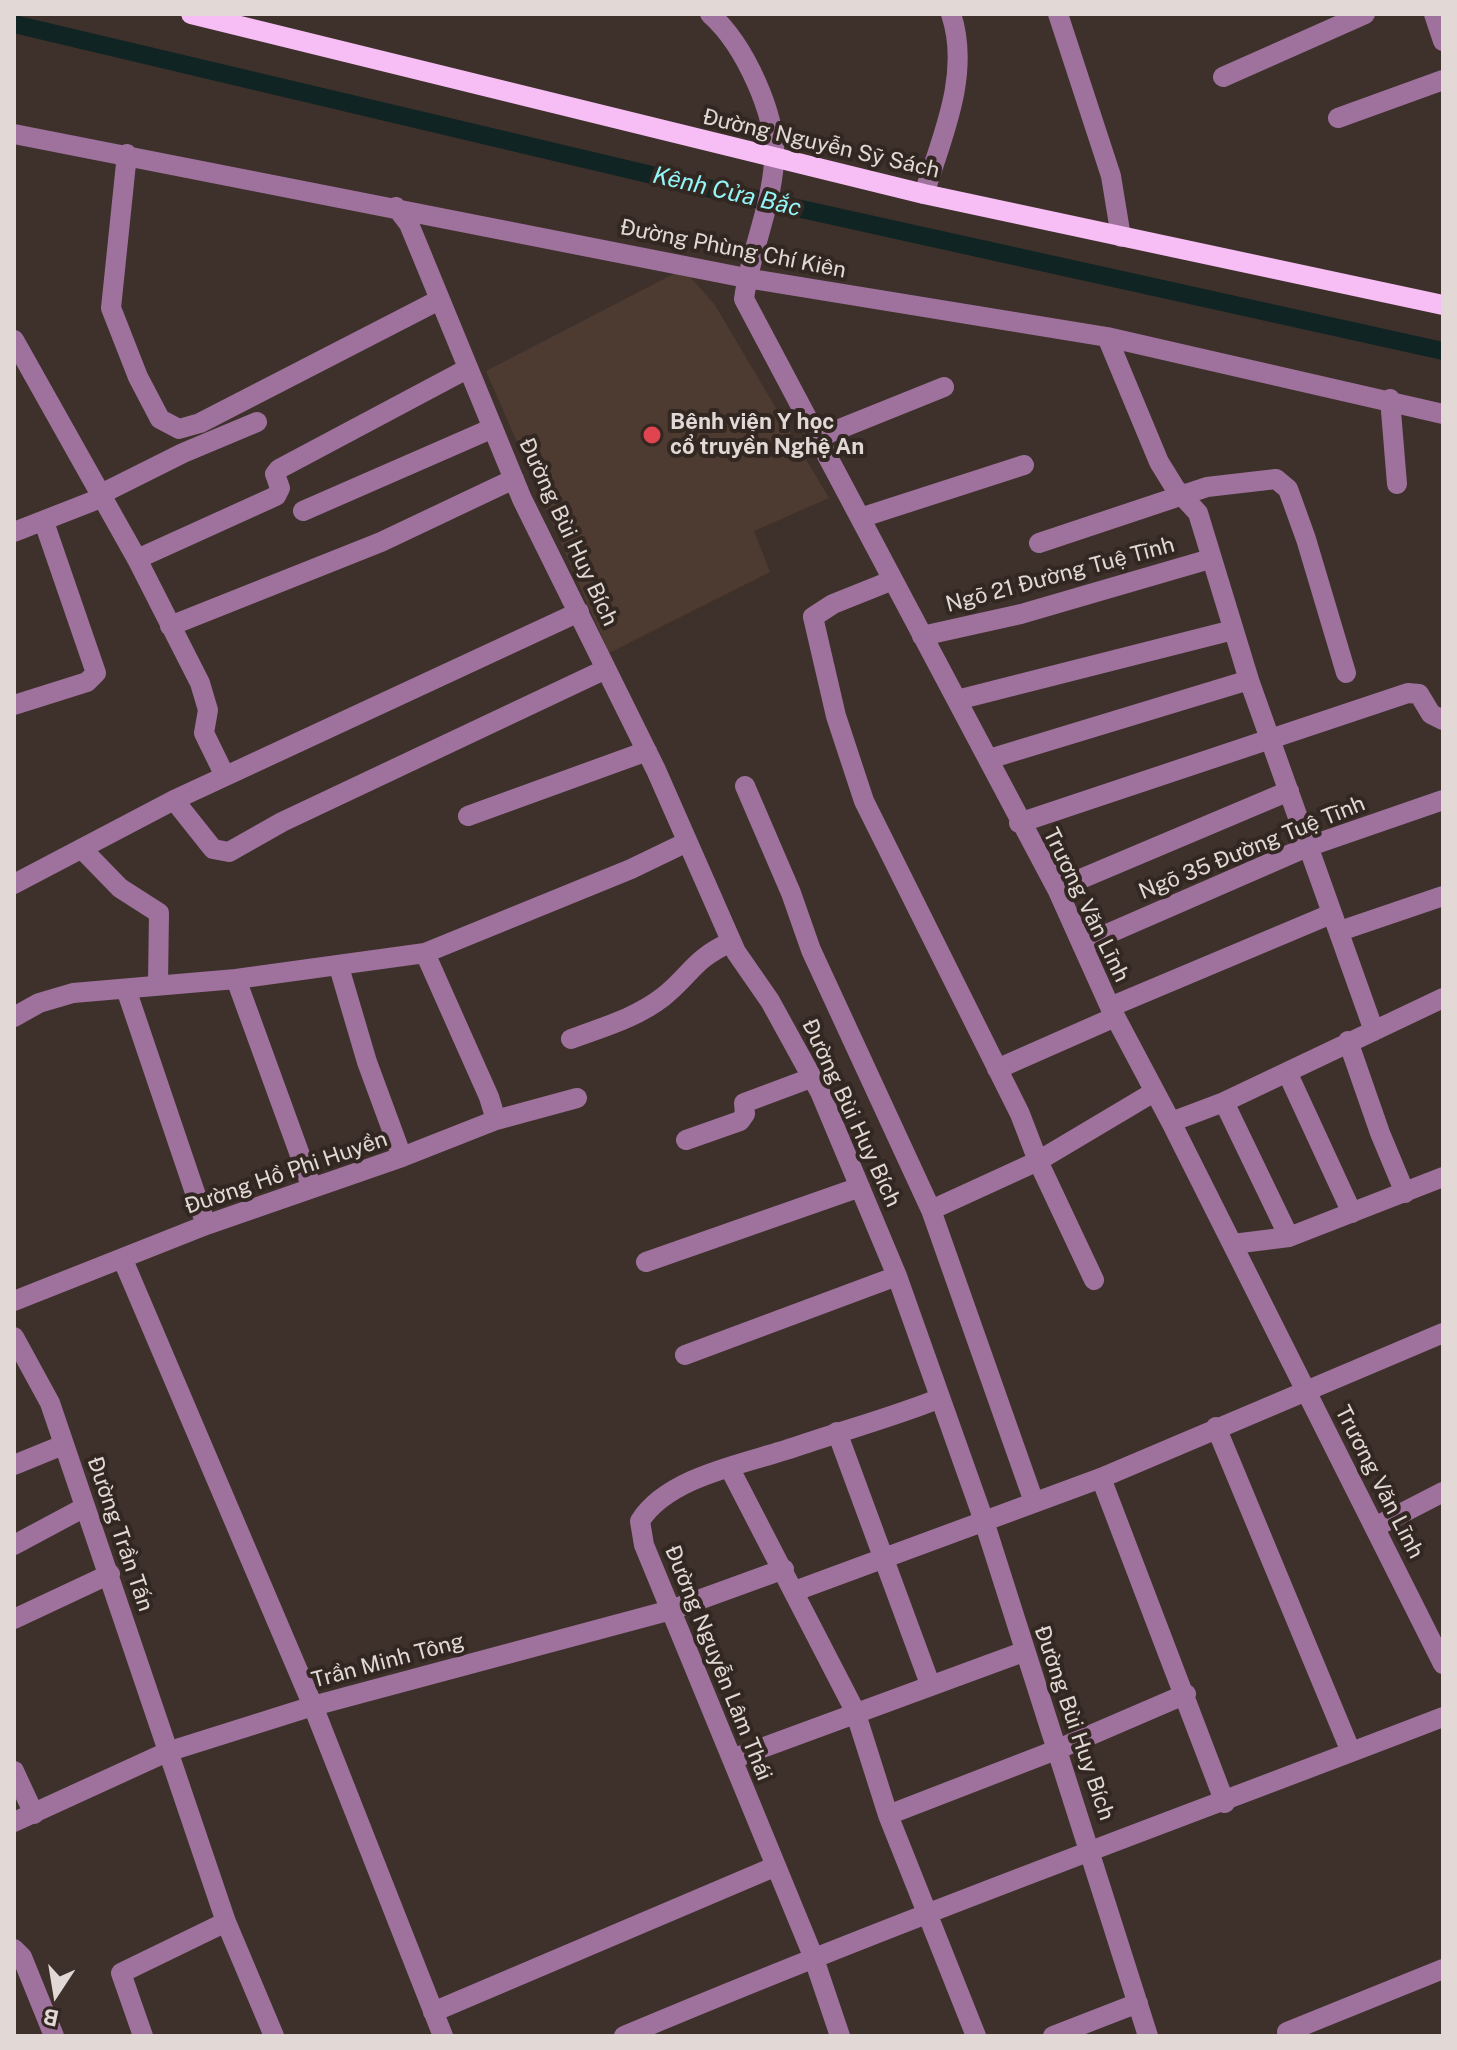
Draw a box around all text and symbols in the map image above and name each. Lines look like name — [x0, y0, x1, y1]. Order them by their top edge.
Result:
street label: Đường Nguyễn Sỹ Sách — [700, 104, 942, 184]
water label: Kênh Cửa Bắc — [650, 161, 804, 223]
street label: Đường Phùng Chí Kiên — [618, 214, 848, 284]
place label: Bệnh viện Y học cổ truyền Nghệ An — [670, 409, 864, 460]
marker: Bệnh viện Y học cổ truyền Nghệ An — [641, 424, 663, 446]
street label: Đường Bùi Huy Bích — [513, 434, 623, 630]
street label: Ngõ 21 Đường Tuệ Tĩnh — [943, 532, 1177, 618]
street label: Ngõ 35 Đường Tuệ Tĩnh — [1135, 790, 1369, 906]
street label: Trương Văn Lĩnh — [1037, 824, 1135, 986]
street label: Đường Bùi Huy Bích — [796, 1015, 906, 1211]
street label: Đường Hồ Phi Huyền — [181, 1126, 391, 1220]
street label: Trương Văn Lĩnh — [1329, 1401, 1429, 1563]
street label: Đường Trần Tấn — [81, 1453, 159, 1615]
street label: Đường Nguyễn Lâm Thái — [659, 1542, 777, 1784]
street label: Đường Bùi Huy Bích — [1028, 1622, 1120, 1824]
street label: Trần Minh Tông — [309, 1628, 467, 1694]
north arrow — [16, 1954, 96, 2034]
text: B — [41, 2003, 61, 2032]

